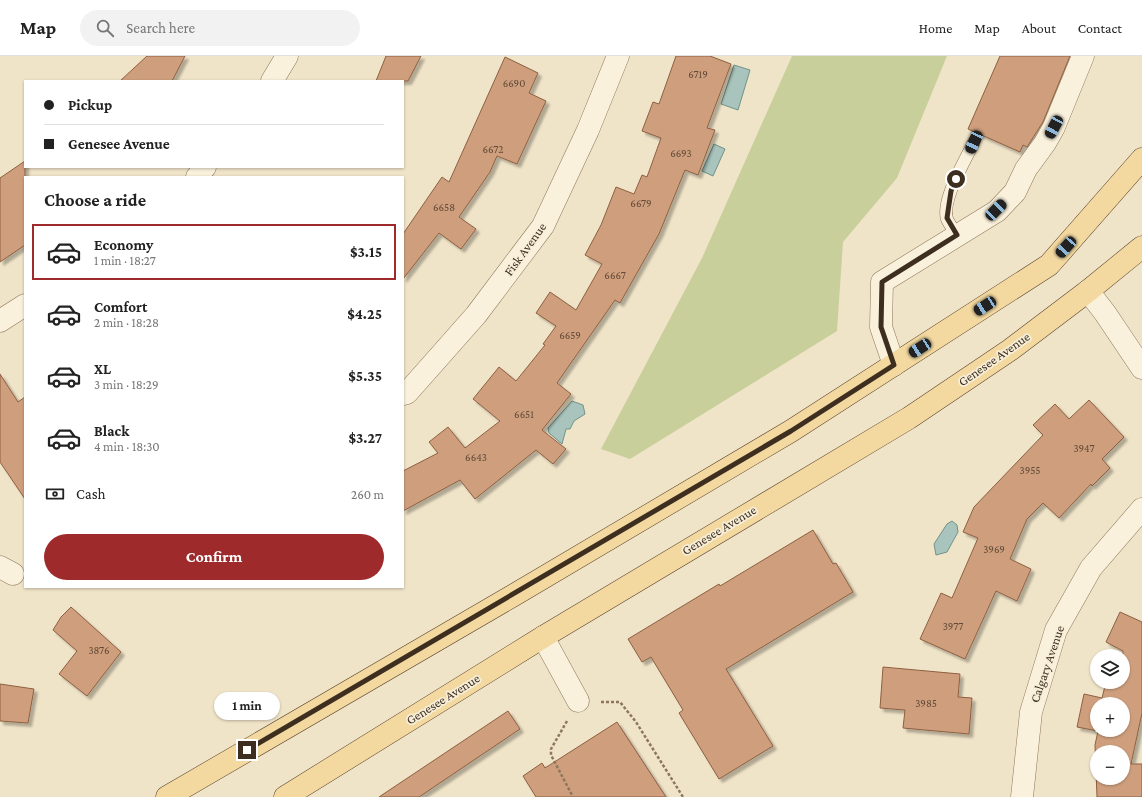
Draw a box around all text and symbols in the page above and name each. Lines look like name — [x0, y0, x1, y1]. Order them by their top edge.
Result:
search box — [80, 10, 360, 46]
text: Map — [20, 17, 56, 38]
icon: search — [94, 17, 116, 39]
text: Search here — [126, 20, 195, 36]
text: Home — [919, 20, 952, 36]
text: Map — [974, 20, 1000, 36]
text: About — [1022, 20, 1056, 36]
text: Contact — [1078, 20, 1122, 36]
house number: 6719 — [688, 68, 708, 80]
house number: 6690 — [503, 77, 525, 89]
text: Pickup — [68, 97, 112, 113]
car — [1043, 114, 1065, 140]
car — [963, 129, 985, 155]
text: Genesee Avenue — [68, 136, 170, 152]
house number: 6672 — [482, 143, 504, 155]
house number: 6693 — [670, 147, 692, 159]
route start — [947, 170, 965, 188]
text: Choose a ride — [44, 190, 146, 210]
house number: 6679 — [630, 197, 652, 209]
car — [983, 197, 1009, 223]
house number: 6658 — [433, 201, 455, 213]
street label: Fisk Avenue — [501, 219, 549, 278]
icon: car — [46, 234, 82, 270]
car — [1054, 234, 1078, 260]
text: Economy — [94, 237, 153, 253]
text: $3.15 — [350, 244, 382, 260]
text: 1 min · 18:27 — [94, 253, 156, 268]
house number: 6667 — [604, 269, 626, 281]
car — [972, 294, 998, 318]
icon: car — [46, 296, 82, 332]
text: Comfort — [94, 299, 148, 315]
text: $4.25 — [347, 306, 382, 322]
text: 2 min · 18:28 — [94, 315, 159, 330]
house number: 6659 — [559, 329, 581, 341]
street label: Genesee Avenue — [955, 329, 1033, 389]
car — [907, 336, 933, 360]
icon: car — [46, 358, 82, 394]
text: XL — [94, 361, 111, 377]
text: $5.35 — [348, 368, 382, 384]
text: 3 min · 18:29 — [94, 377, 159, 392]
house number: 6651 — [514, 408, 534, 420]
icon: car — [46, 420, 82, 456]
text: Black — [94, 423, 129, 439]
text: $3.27 — [349, 430, 382, 446]
text: 4 min · 18:30 — [94, 439, 160, 454]
house number: 3947 — [1073, 442, 1095, 454]
house number: 6643 — [465, 451, 487, 463]
house number: 3955 — [1020, 464, 1040, 476]
icon: cash — [44, 483, 66, 505]
text: Cash — [76, 486, 106, 502]
text: 260 m — [351, 487, 384, 502]
street label: Genesee Avenue — [679, 502, 759, 558]
button: Confirm — [44, 534, 384, 580]
house number: 3969 — [983, 543, 1005, 555]
house number: 3977 — [943, 620, 963, 632]
street label: Calgary Avenue — [1027, 623, 1067, 705]
house number: 3876 — [88, 644, 110, 656]
map controls — [1090, 649, 1130, 785]
button: layers — [1090, 649, 1130, 689]
street label: Genesee Avenue — [403, 670, 483, 728]
callout: 1 min — [214, 692, 280, 720]
house number: 3985 — [915, 697, 937, 709]
button: + — [1090, 697, 1130, 737]
text: 1 min — [232, 698, 262, 713]
route end — [238, 741, 256, 759]
button: − — [1090, 745, 1130, 785]

